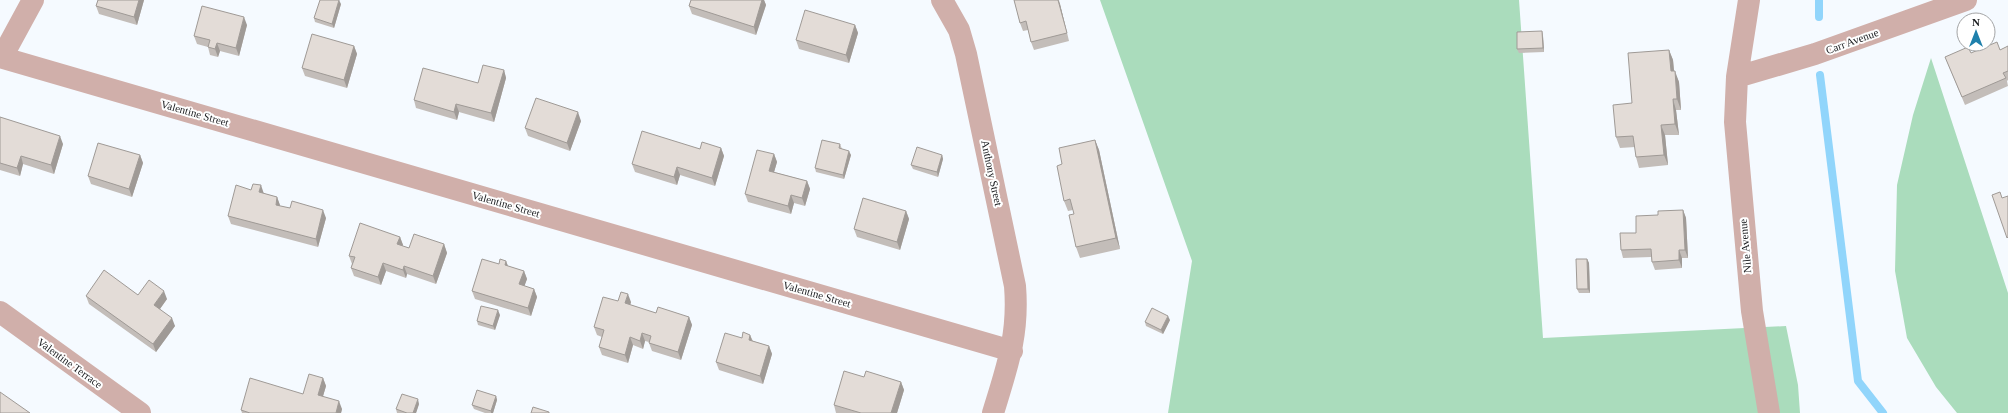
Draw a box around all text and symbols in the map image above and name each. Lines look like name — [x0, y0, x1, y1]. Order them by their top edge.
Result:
north arrow — [1956, 12, 1996, 52]
text: N — [1972, 16, 1980, 28]
street label: Carr Avenue — [1824, 26, 1880, 56]
street label: Valentine Street — [160, 98, 230, 128]
street label: Anthony Street — [979, 139, 1005, 207]
street label: Valentine Street — [471, 189, 541, 219]
street label: Nile Avenue — [1737, 218, 1753, 274]
street label: Valentine Street — [782, 279, 852, 309]
street label: Valentine Terrace — [35, 336, 105, 391]

